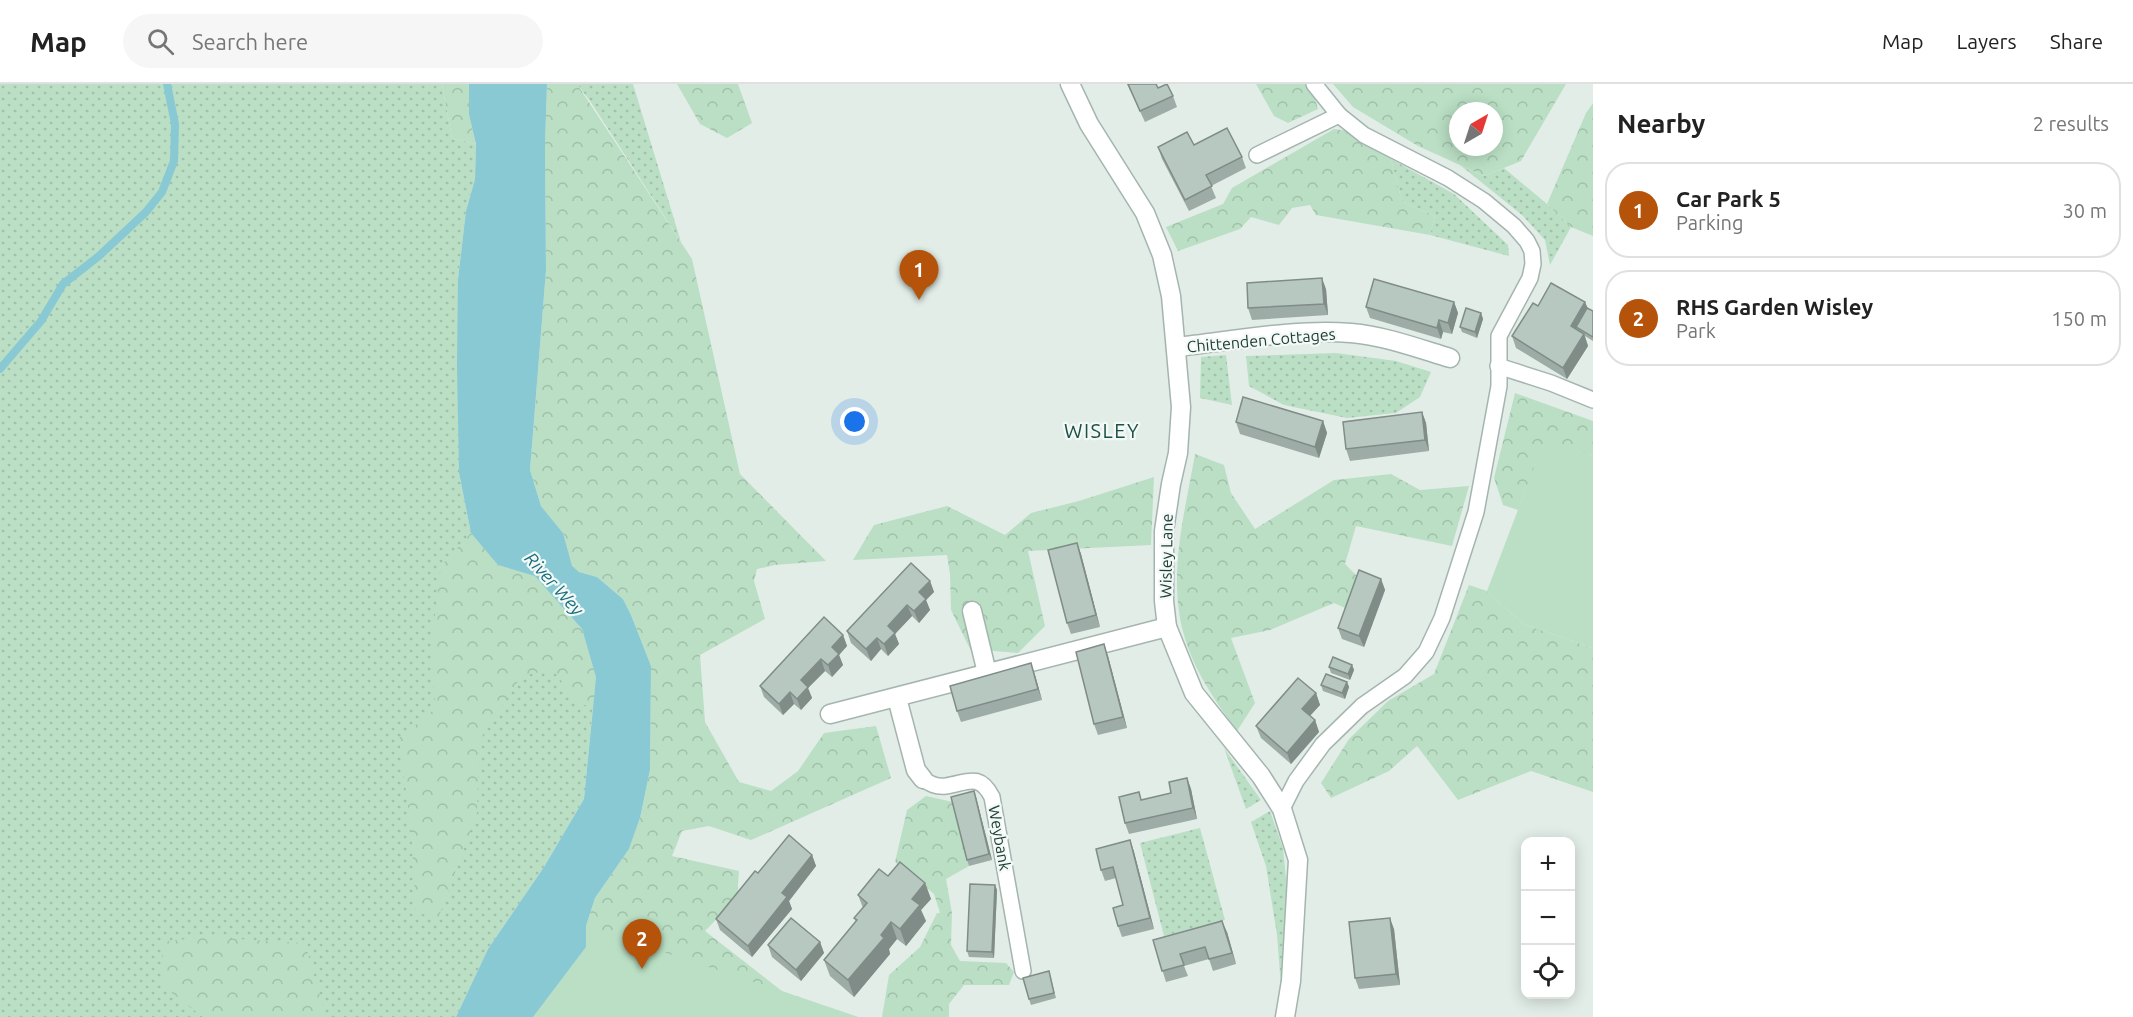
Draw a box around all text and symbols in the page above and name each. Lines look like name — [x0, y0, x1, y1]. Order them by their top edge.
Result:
search box — [123, 14, 543, 68]
icon: search — [144, 25, 177, 58]
text: Map — [30, 26, 87, 57]
text: Search here — [192, 29, 308, 54]
text: Map — [1882, 29, 1923, 53]
text: Layers — [1956, 29, 2017, 53]
text: Share — [2050, 29, 2103, 53]
north arrow — [1449, 102, 1503, 156]
text: Nearby — [1617, 109, 1705, 138]
text: 2 results — [2033, 112, 2109, 135]
text: Car Park 5 — [1676, 186, 1781, 211]
text: 1 — [1633, 199, 1644, 222]
text: 30 m — [2063, 199, 2107, 222]
text: Parking — [1676, 211, 1744, 234]
pin: 1 — [900, 250, 938, 300]
text: RHS Garden Wisley — [1676, 294, 1873, 319]
text: 2 — [1633, 307, 1644, 330]
text: 150 m — [2051, 307, 2107, 330]
text: Park — [1676, 319, 1716, 342]
street label: Chittenden Cottages — [1186, 325, 1336, 355]
your location — [840, 407, 869, 436]
district label: WISLEY — [1064, 419, 1140, 442]
street label: Wisley Lane — [1156, 513, 1176, 599]
water label: River Wey — [521, 548, 588, 619]
street label: Weybank — [985, 804, 1015, 872]
map controls — [1521, 837, 1575, 999]
button: + — [1521, 837, 1575, 891]
button: − — [1521, 891, 1575, 945]
pin: 2 — [622, 920, 662, 969]
button: locate — [1521, 945, 1575, 999]

